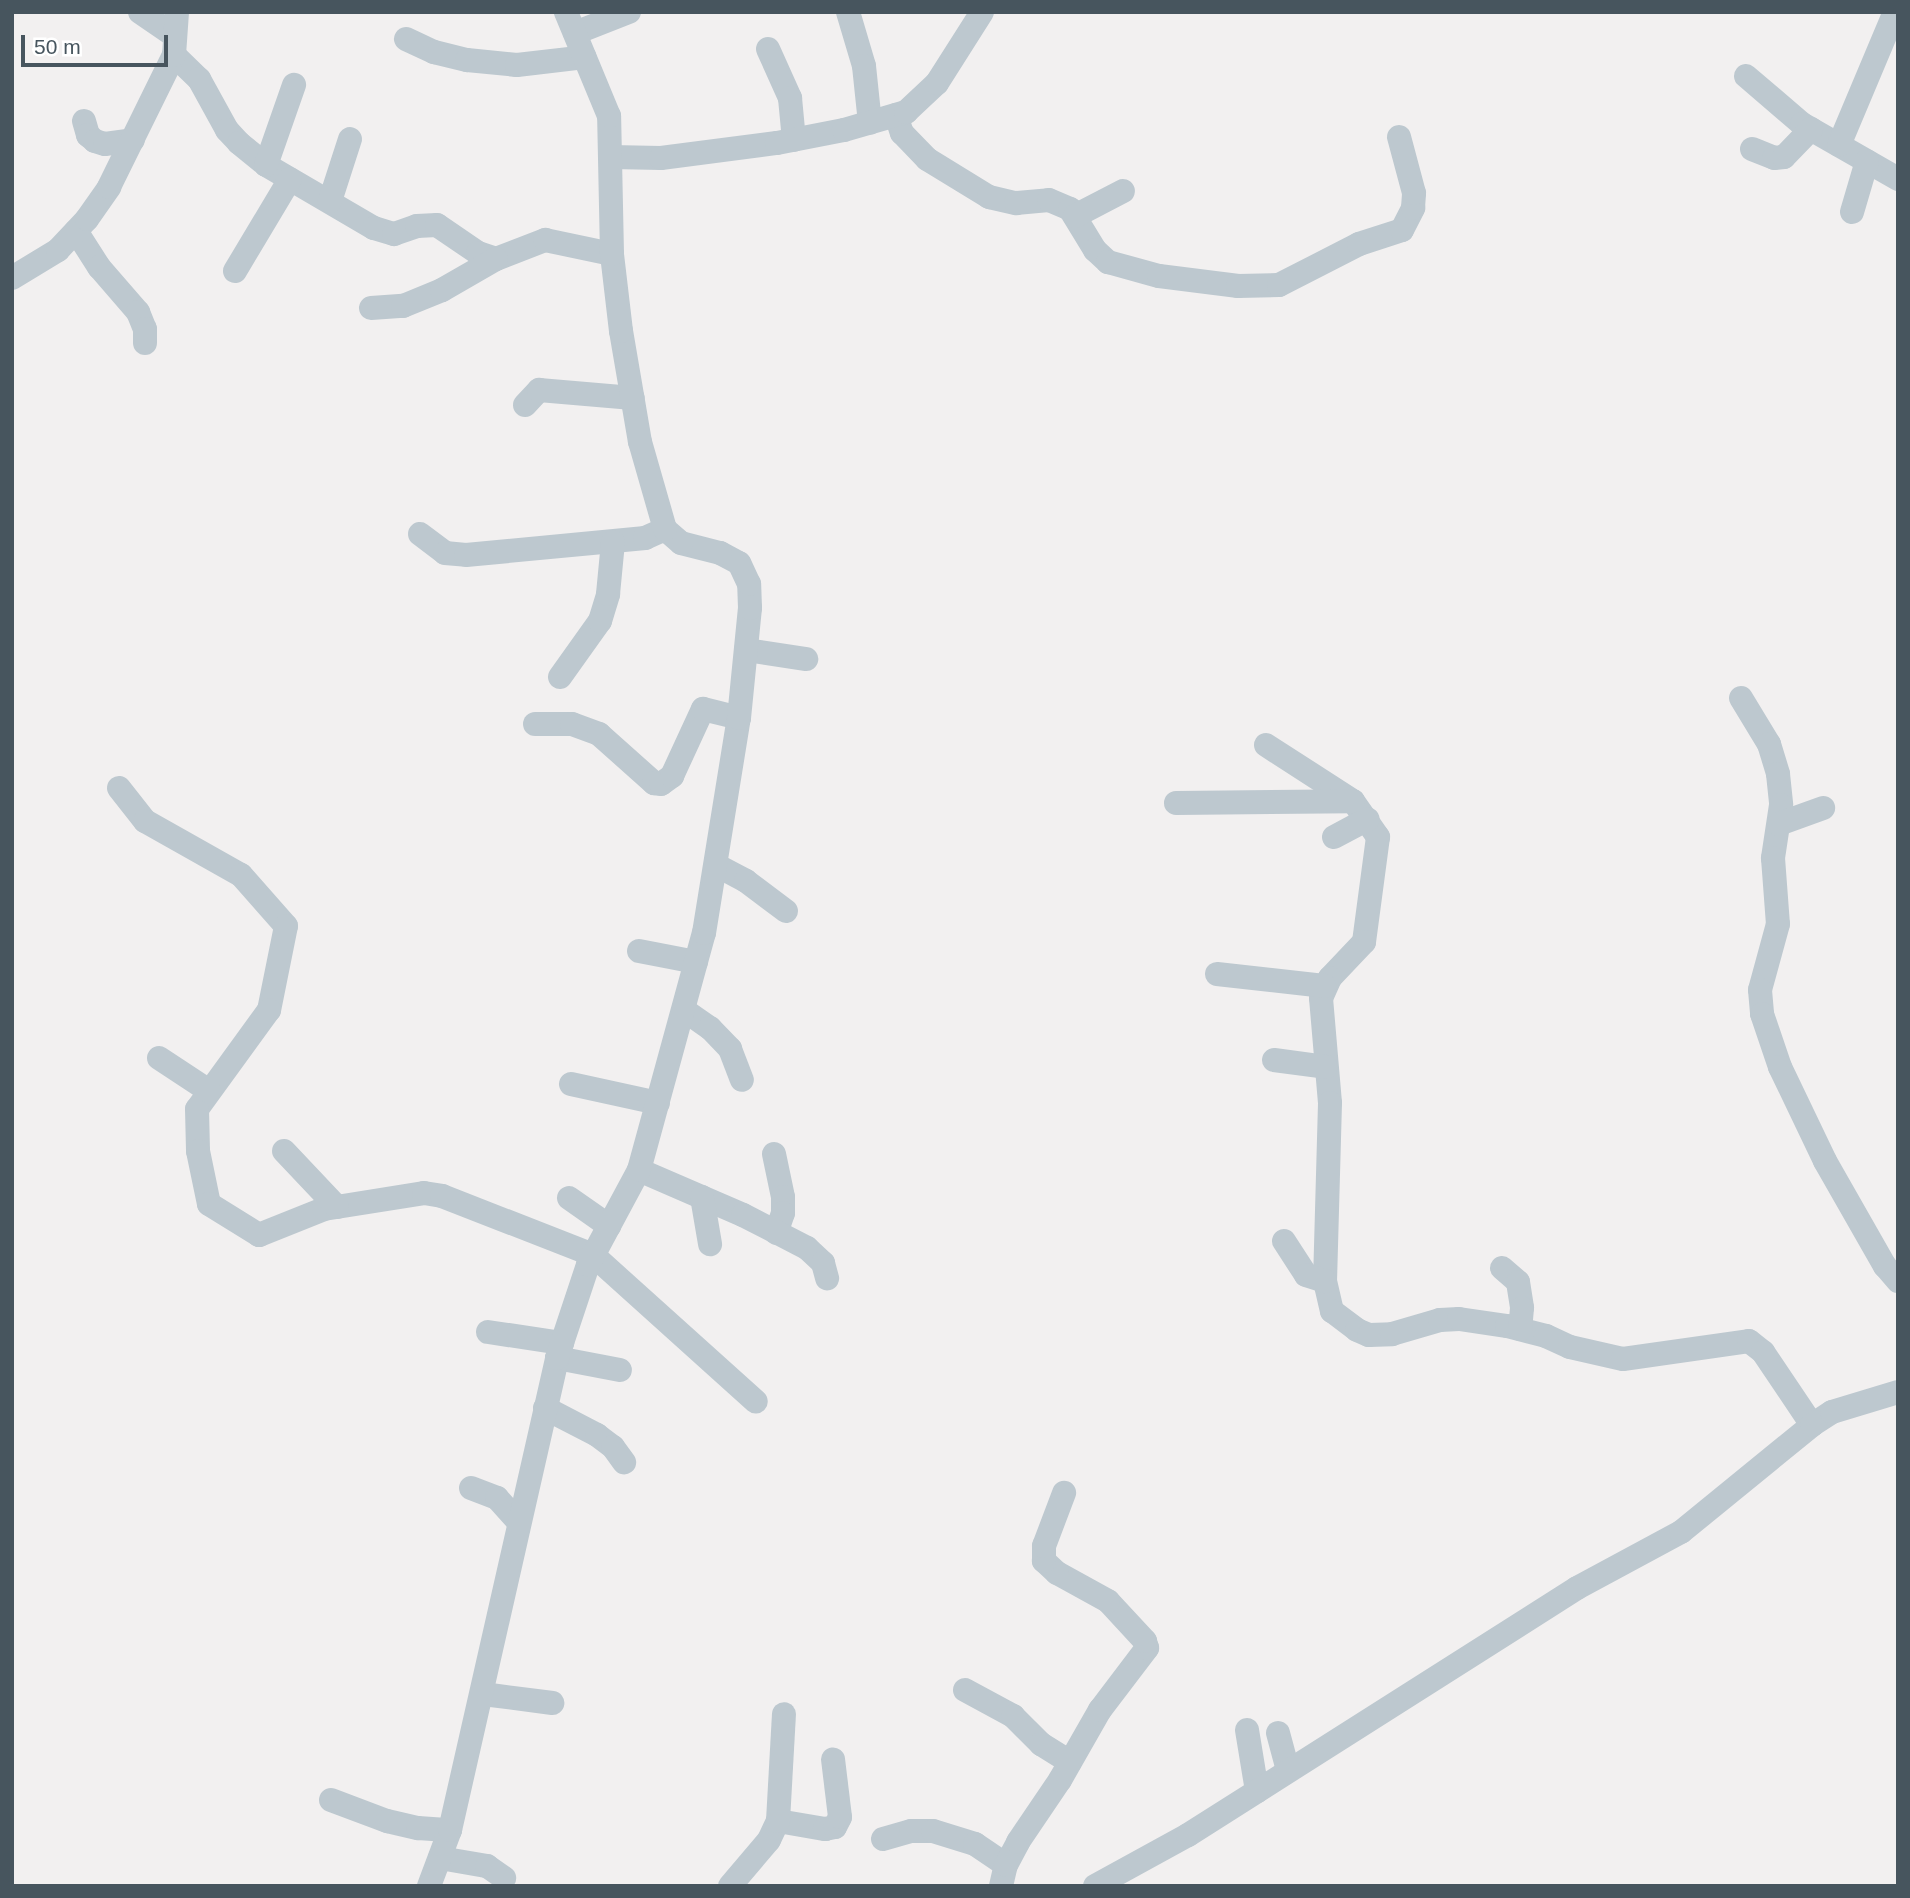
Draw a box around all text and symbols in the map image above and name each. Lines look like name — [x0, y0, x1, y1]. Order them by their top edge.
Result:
scale bar — [24, 21, 172, 65]
text: 50 m — [34, 35, 81, 58]

